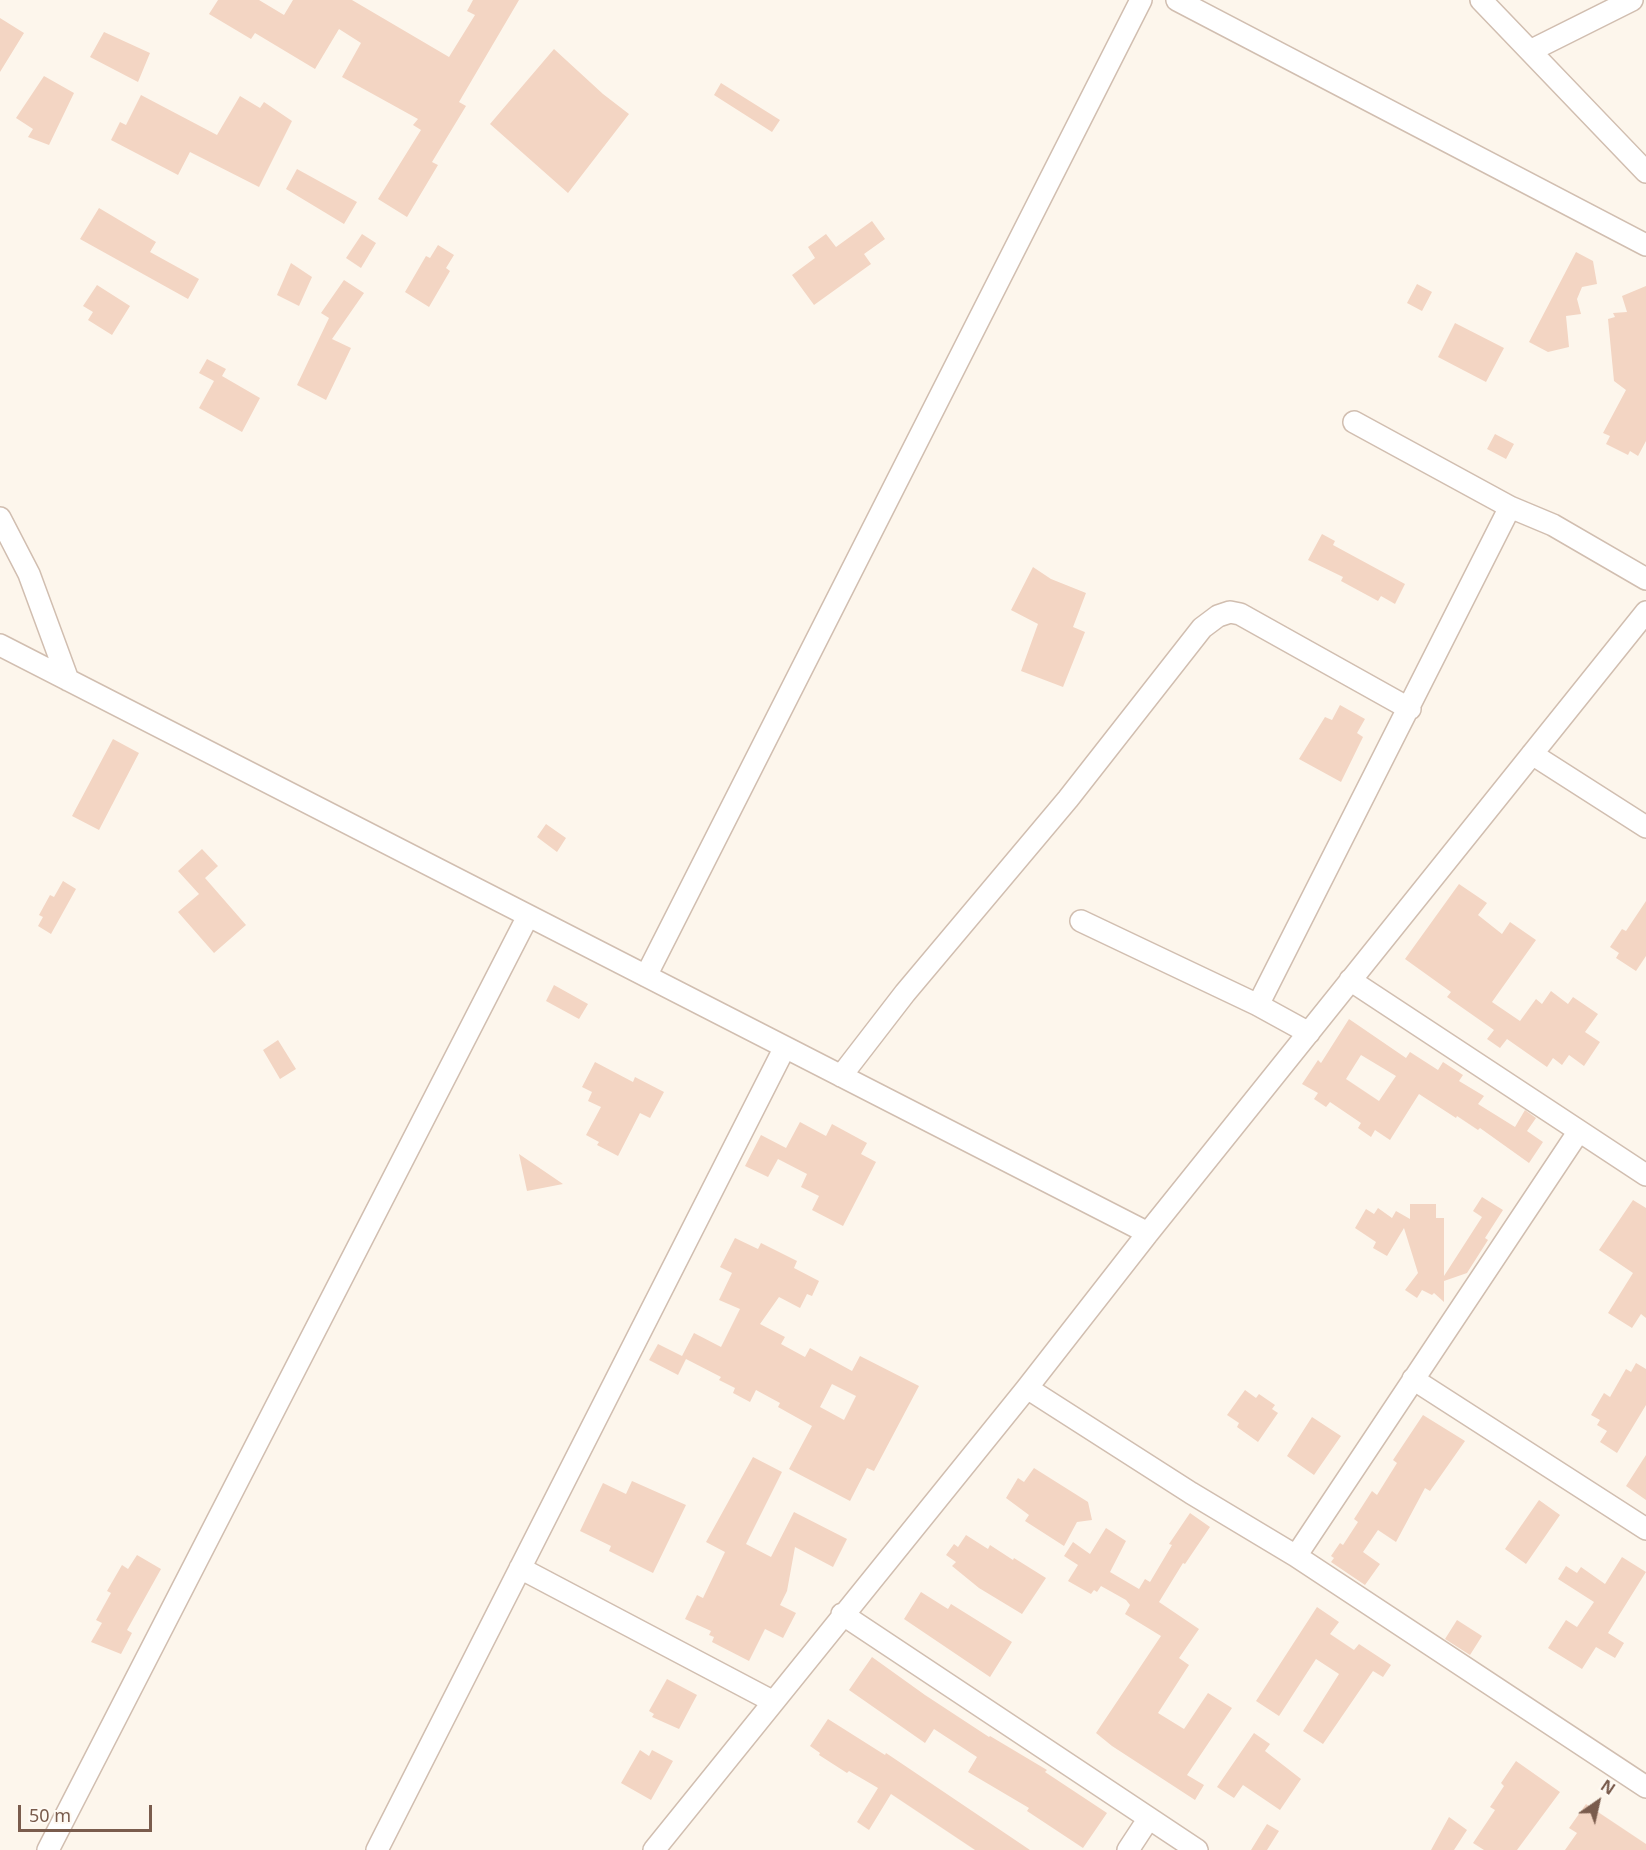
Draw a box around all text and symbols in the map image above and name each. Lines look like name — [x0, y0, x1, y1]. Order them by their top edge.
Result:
north arrow — [1568, 1772, 1628, 1832]
text: N — [1597, 1774, 1620, 1800]
scale bar — [21, 1793, 154, 1831]
text: 50 m — [29, 1803, 71, 1827]

